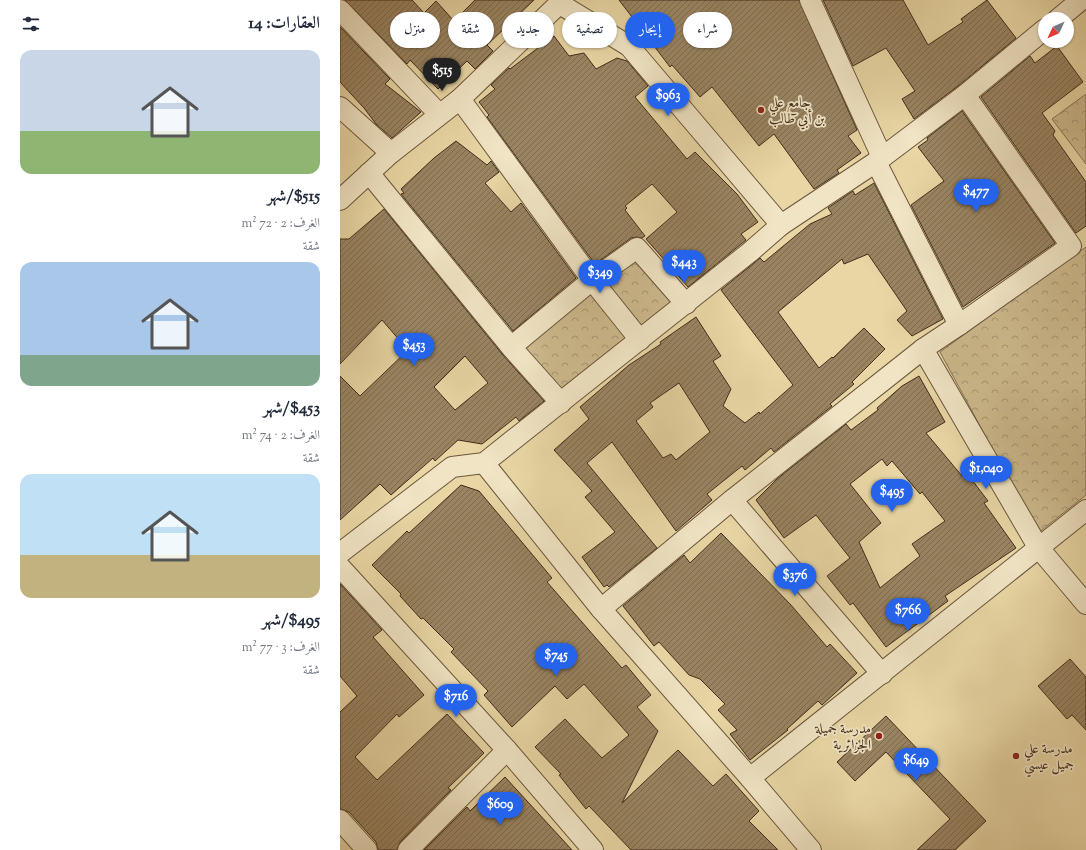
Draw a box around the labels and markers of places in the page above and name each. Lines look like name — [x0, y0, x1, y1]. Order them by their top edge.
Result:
pin: $515 — [418, 58, 466, 92]
pin: $963 — [644, 83, 692, 117]
place label: جامع علي بن أبي طالب — [769, 94, 825, 130]
marker: جامع علي بن أبي طالب — [756, 105, 766, 115]
pin: $477 — [952, 179, 1000, 213]
pin: $443 — [660, 250, 708, 284]
pin: $349 — [576, 260, 624, 294]
pin: $453 — [390, 333, 438, 367]
pin: $1,040 — [953, 456, 1019, 490]
pin: $495 — [868, 479, 916, 513]
pin: $376 — [771, 563, 819, 597]
pin: $766 — [884, 598, 932, 632]
pin: $745 — [532, 643, 580, 677]
pin: $716 — [432, 684, 480, 718]
place label: مدرسة جميلة الجزائرية — [814, 720, 871, 756]
marker: مدرسة جميلة الجزائرية — [874, 731, 884, 741]
place label: مدرسة علي جميل عيسي — [1024, 740, 1074, 778]
pin: $649 — [892, 748, 940, 782]
marker: مدرسة علي جميل عيسي — [1011, 751, 1021, 761]
pin: $609 — [476, 792, 524, 826]

